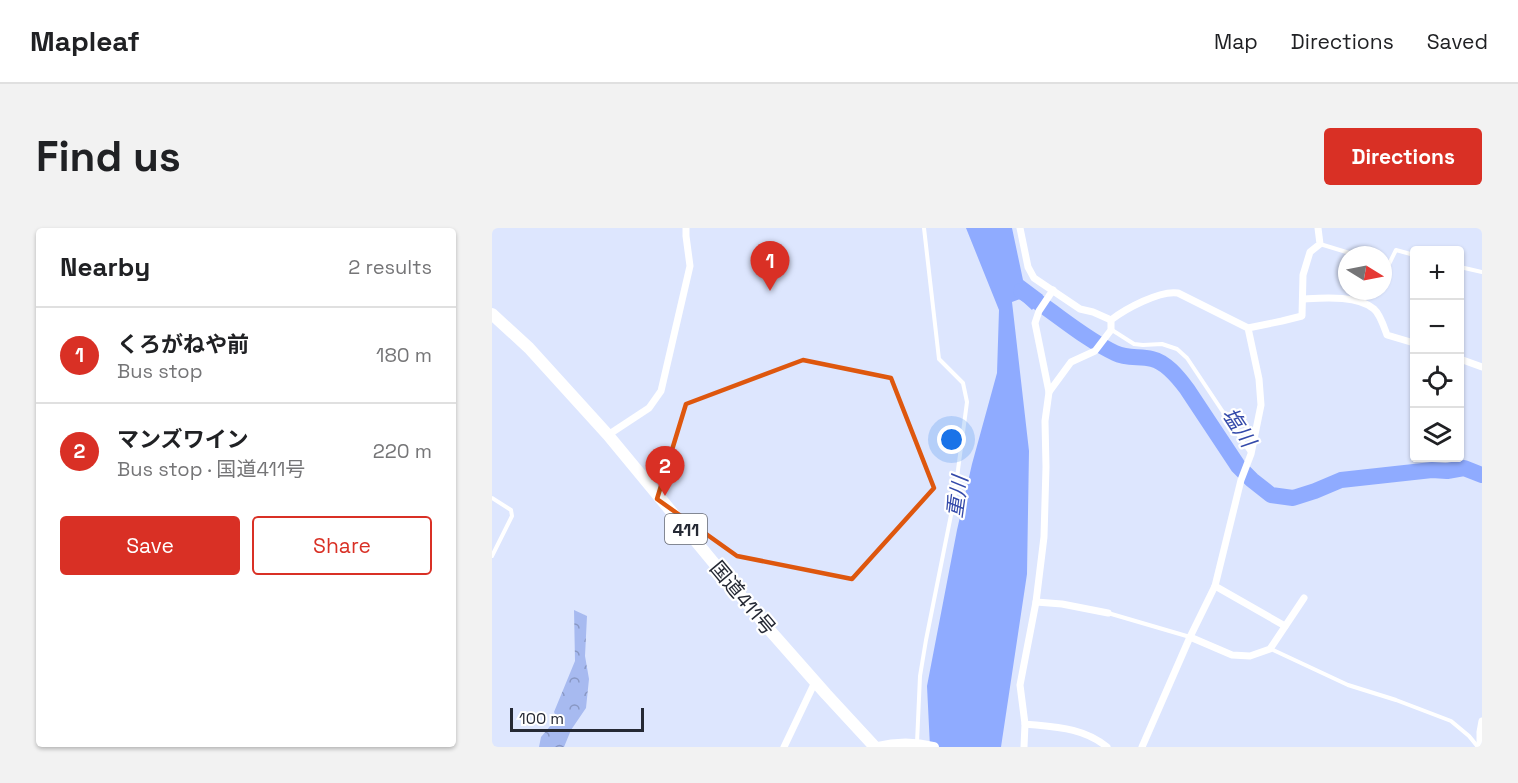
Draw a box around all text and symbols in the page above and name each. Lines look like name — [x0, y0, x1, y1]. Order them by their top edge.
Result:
text: Mapleaf — [30, 23, 140, 59]
text: Map — [1214, 28, 1258, 55]
text: Directions — [1291, 28, 1394, 55]
text: Saved — [1427, 28, 1488, 55]
button: Directions — [1324, 128, 1482, 185]
text: Find us — [36, 130, 181, 183]
pin: 1 — [750, 242, 790, 291]
north arrow — [1338, 246, 1392, 300]
map controls — [1410, 246, 1464, 462]
button: + — [1410, 246, 1464, 300]
text: Nearby — [60, 250, 150, 284]
text: 2 results — [348, 254, 432, 280]
button: − — [1410, 300, 1464, 354]
text: くろがねや前 — [117, 330, 249, 358]
text: 1 — [75, 342, 84, 368]
text: 180 m — [376, 342, 432, 368]
button: locate — [1410, 354, 1464, 408]
text: Bus stop — [117, 358, 203, 384]
water label: 塩川 — [1216, 402, 1263, 454]
button: layers — [1410, 408, 1464, 462]
text: マンズワイン — [117, 425, 249, 453]
your location — [937, 425, 966, 454]
text: 2 — [74, 438, 85, 464]
text: 220 m — [373, 438, 432, 464]
pin: 2 — [646, 446, 684, 496]
text: Bus stop · 国道411号 — [117, 456, 305, 482]
water label: 重川 — [941, 472, 974, 520]
road number: 411 — [665, 514, 707, 544]
button: Save — [60, 516, 240, 575]
button: Share — [252, 516, 432, 575]
street label: 国道411号 — [705, 556, 781, 640]
scale bar — [510, 705, 644, 732]
text: 100 m — [519, 708, 564, 729]

